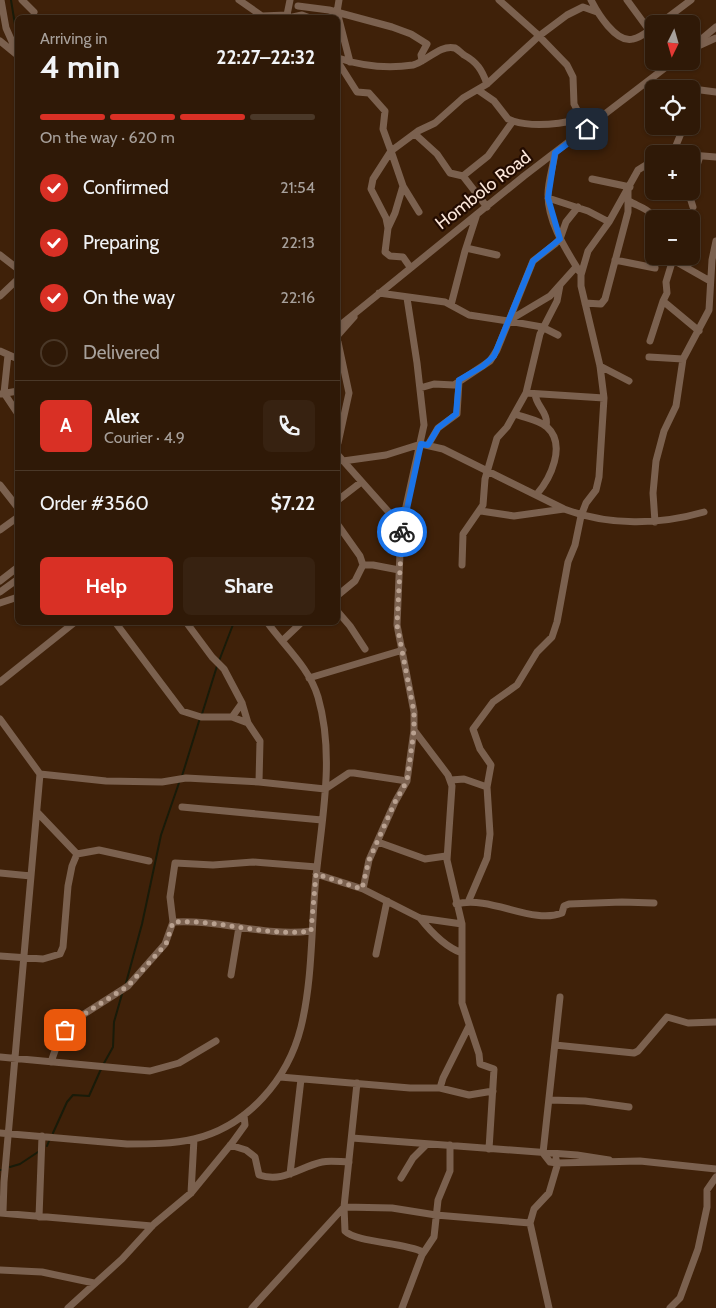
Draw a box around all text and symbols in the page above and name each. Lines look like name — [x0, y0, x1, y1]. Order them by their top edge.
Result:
north arrow — [645, 15, 700, 70]
map controls — [645, 15, 700, 265]
text: Arriving in — [40, 29, 107, 48]
text: 22:27–22:32 — [216, 46, 315, 69]
text: 4 min — [40, 47, 120, 86]
button: locate — [645, 80, 700, 135]
pin — [566, 108, 608, 150]
icon: home — [573, 115, 601, 143]
text: On the way · 620 m — [40, 128, 175, 147]
button: + — [645, 145, 700, 200]
street label: Hombolo Road — [431, 146, 535, 234]
icon: check — [40, 174, 68, 202]
text: Confirmed — [83, 176, 169, 199]
text: 21:54 — [280, 178, 315, 197]
button: − — [645, 210, 700, 265]
icon: check — [40, 229, 68, 257]
text: Preparing — [83, 231, 159, 254]
text: 22:13 — [281, 233, 315, 252]
icon: check — [40, 284, 68, 312]
text: On the way — [83, 286, 175, 309]
text: 22:16 — [281, 288, 315, 307]
text: Delivered — [83, 341, 160, 364]
button: phone — [263, 400, 315, 452]
text: Alex — [104, 405, 140, 428]
text: A — [60, 414, 72, 437]
text: Courier · 4.9 — [104, 428, 185, 447]
text: Order #3560 — [40, 492, 149, 515]
text: $7.22 — [271, 492, 315, 515]
courier — [377, 507, 427, 557]
icon: bike — [388, 518, 416, 546]
button: Help — [40, 557, 173, 615]
button: Share — [183, 557, 315, 615]
pin — [44, 1009, 86, 1051]
icon: bag — [51, 1016, 79, 1044]

